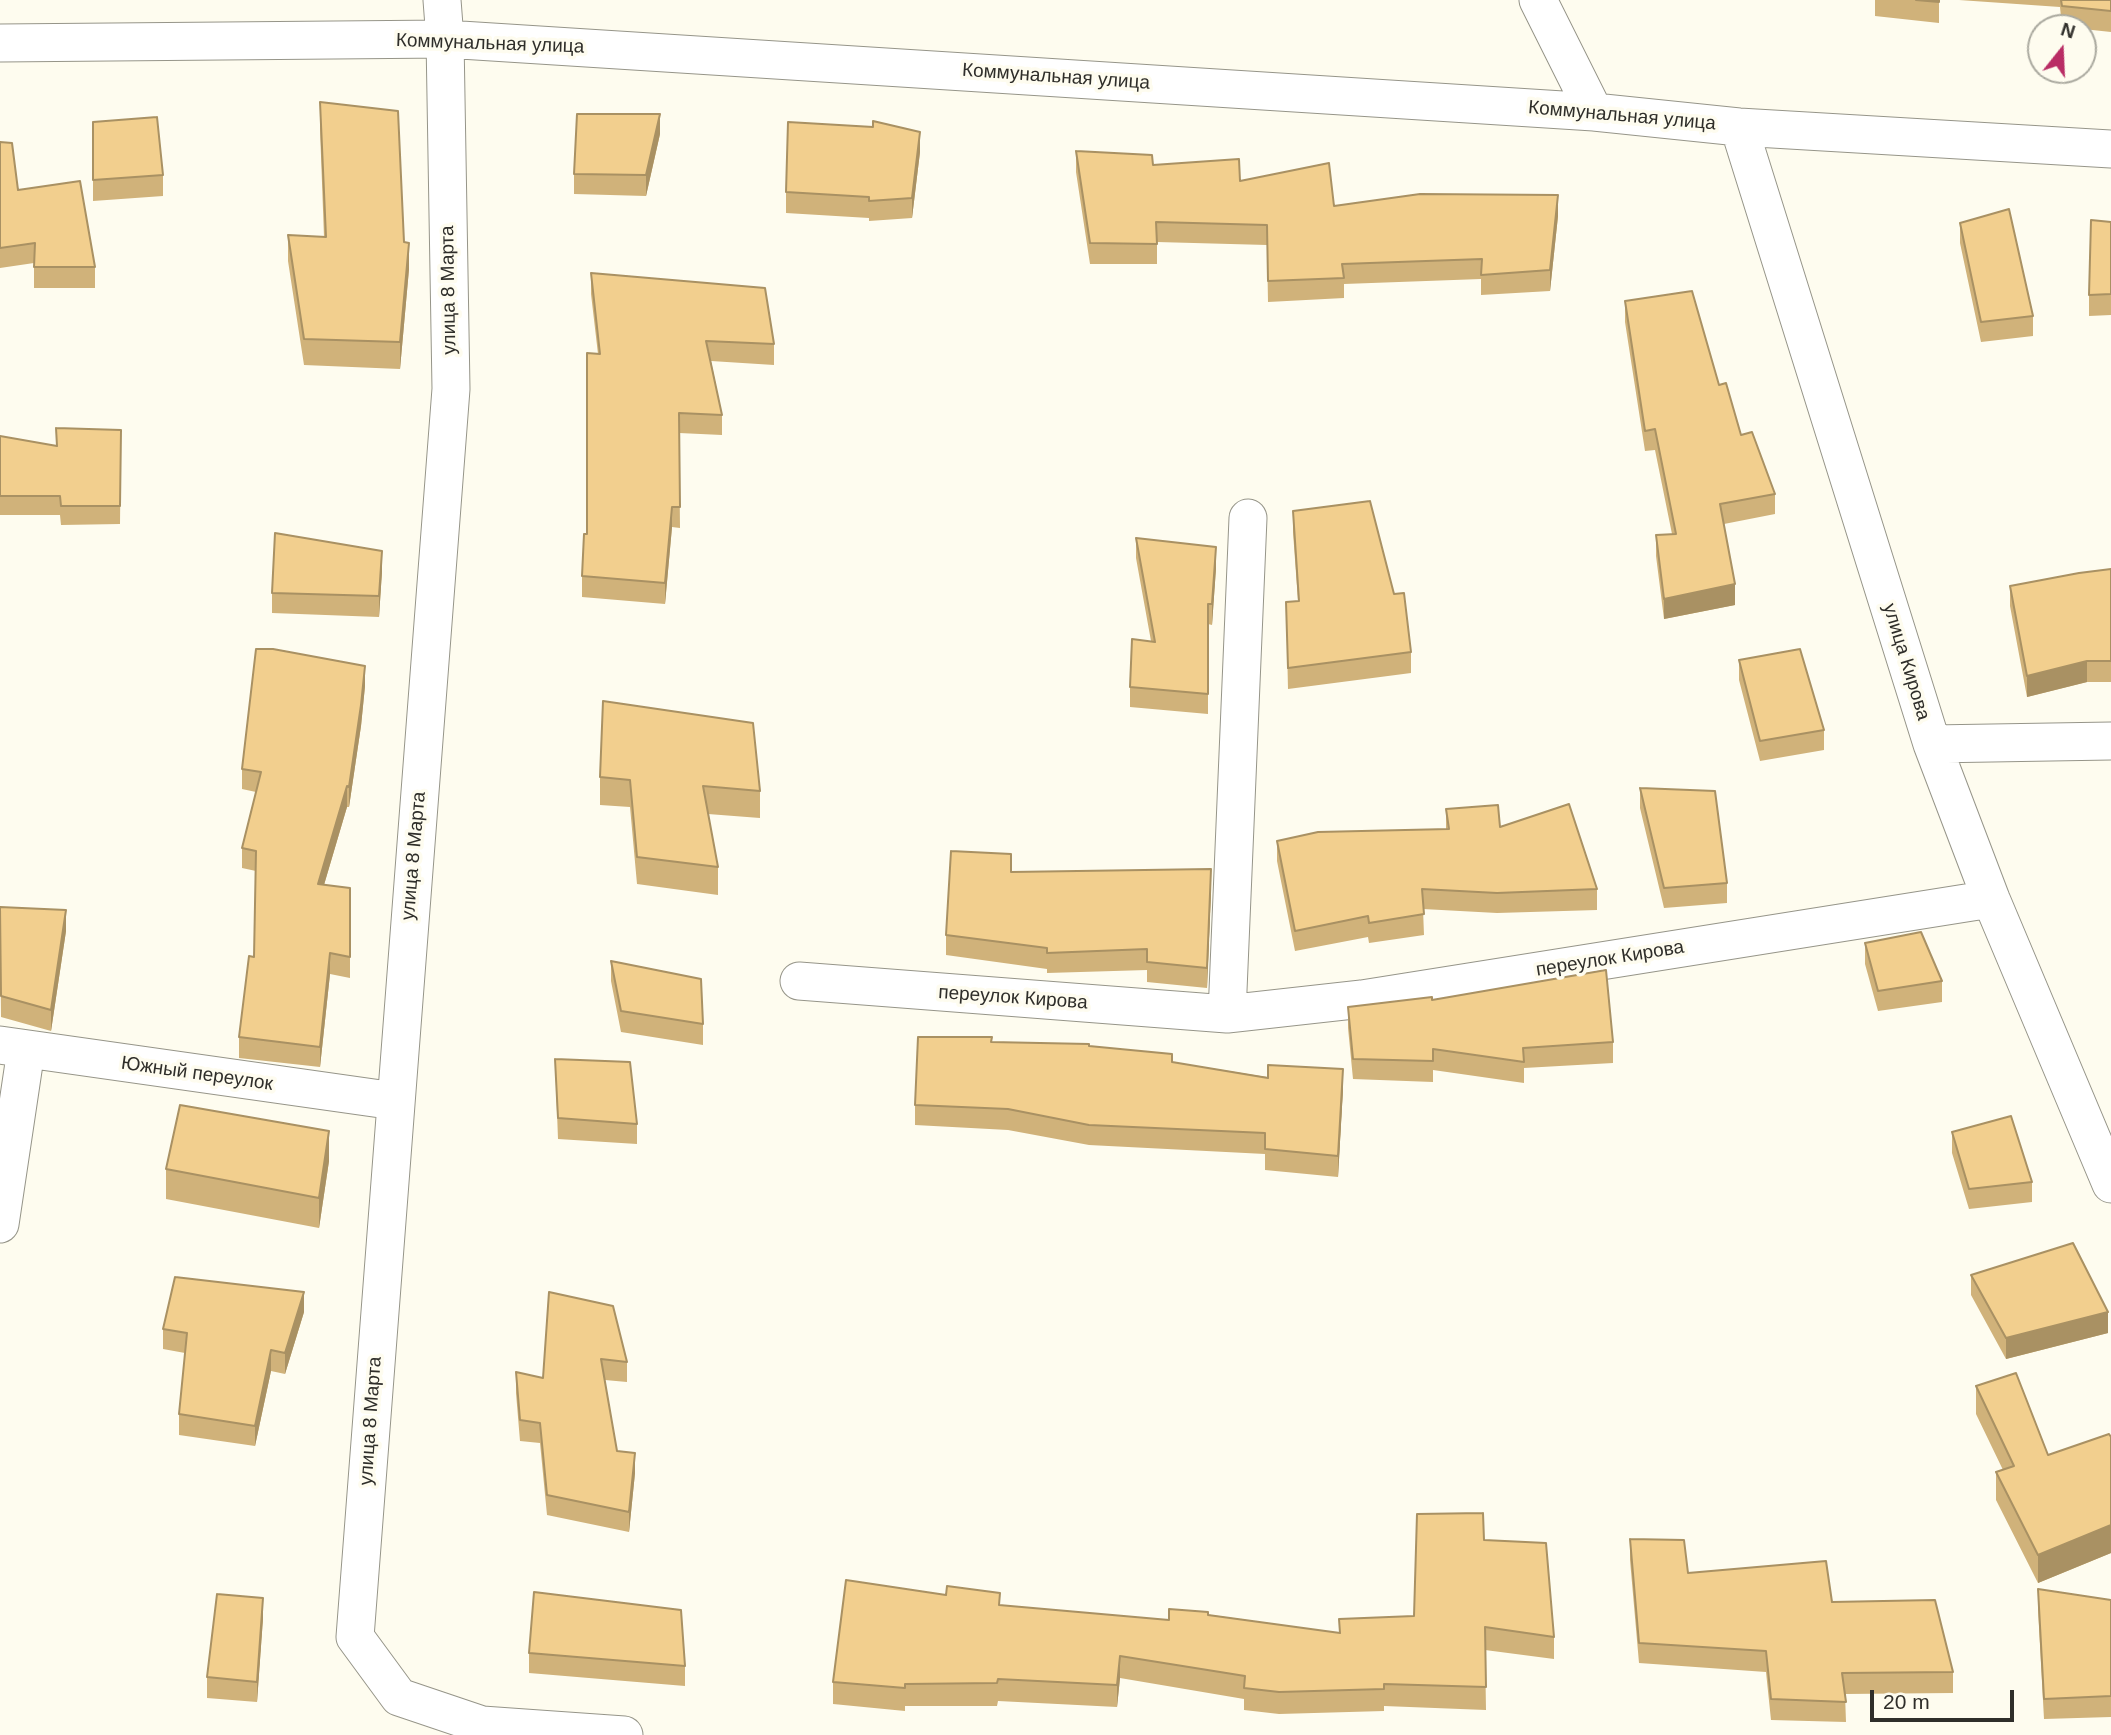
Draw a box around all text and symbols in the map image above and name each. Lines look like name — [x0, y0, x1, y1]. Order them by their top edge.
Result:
north arrow — [2027, 14, 2097, 84]
text: N — [2058, 18, 2078, 43]
street label: Коммунальная улица — [395, 29, 585, 59]
street label: Коммунальная улица — [961, 59, 1151, 95]
street label: Коммунальная улица — [1527, 96, 1717, 136]
street label: улица 8 Марта — [436, 225, 462, 355]
street label: улица Кирова — [1877, 601, 1935, 723]
street label: улица 8 Марта — [397, 791, 431, 921]
street label: переулок Кирова — [1534, 936, 1686, 982]
street label: переулок Кирова — [938, 981, 1088, 1015]
street label: Южный переулок — [120, 1052, 274, 1096]
street label: улица 8 Марта — [355, 1356, 387, 1486]
scale bar — [1873, 1676, 2016, 1720]
text: 20 m — [1883, 1690, 1930, 1713]

